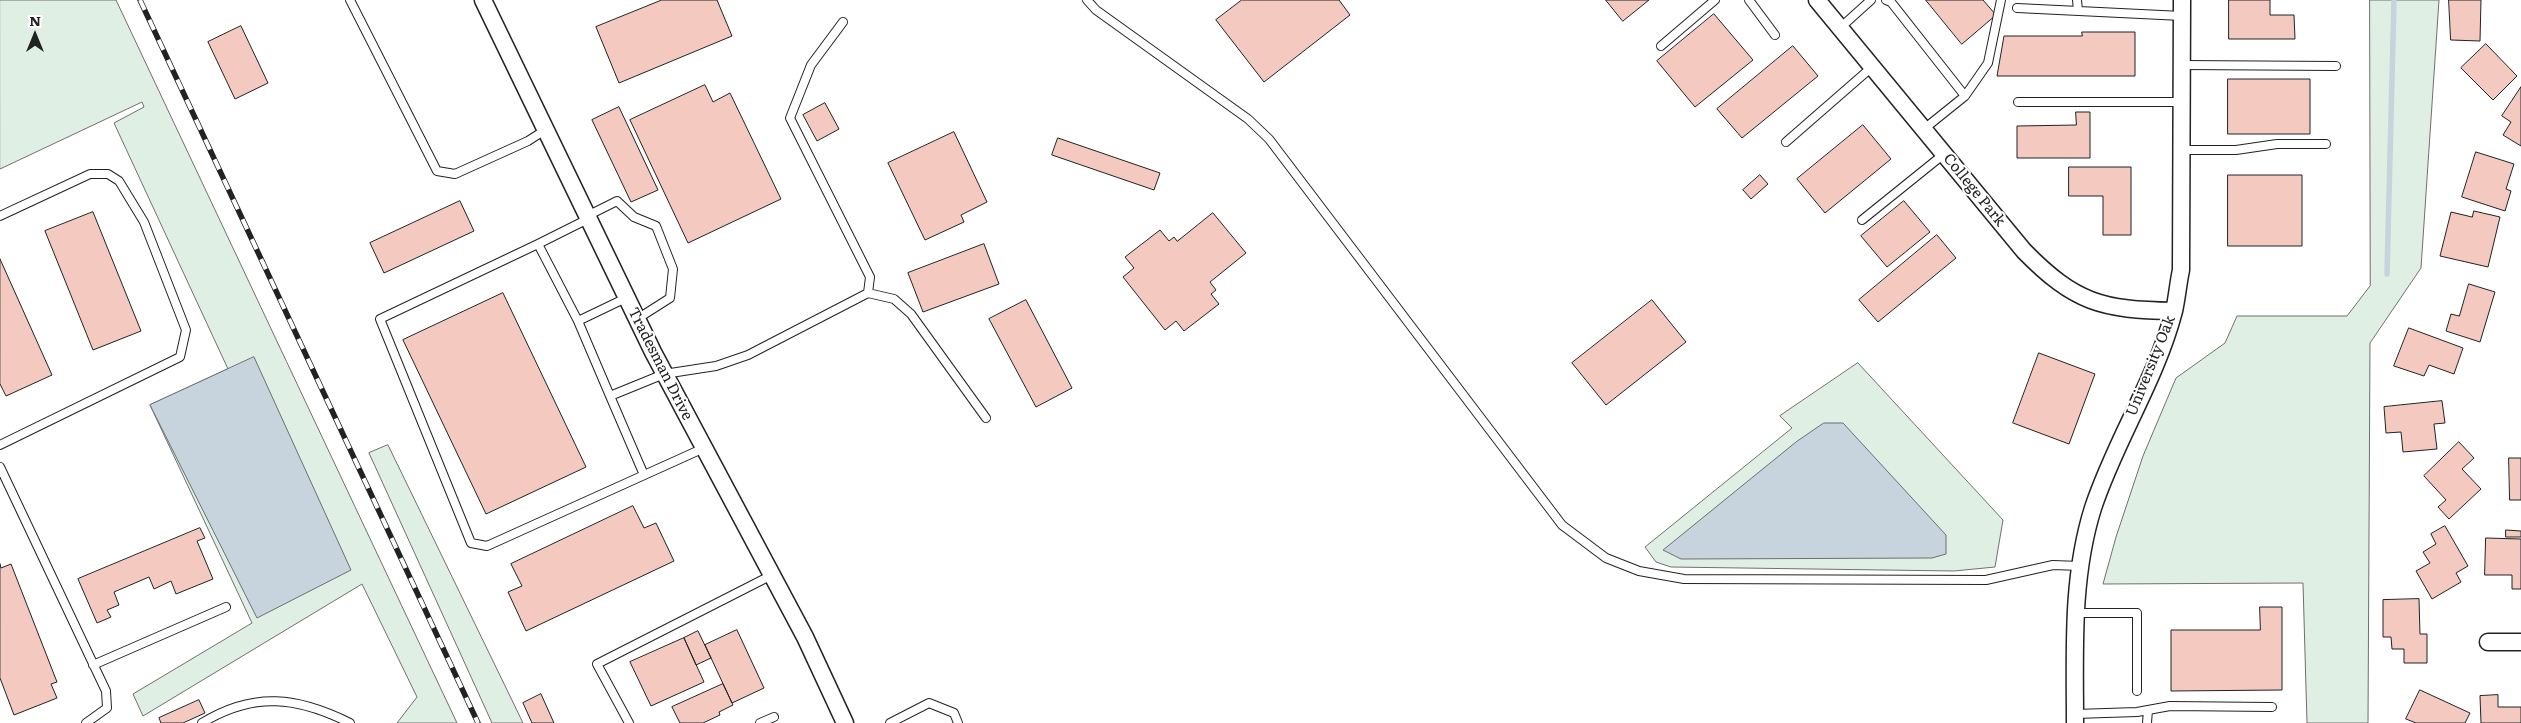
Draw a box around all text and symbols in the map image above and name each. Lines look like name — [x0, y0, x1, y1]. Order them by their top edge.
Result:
north arrow — [10, 10, 60, 60]
text: N — [29, 10, 41, 30]
street label: College Park — [1939, 150, 2009, 230]
street label: Tradesman Drive — [624, 305, 696, 423]
street label: University Oak — [2123, 313, 2179, 419]

